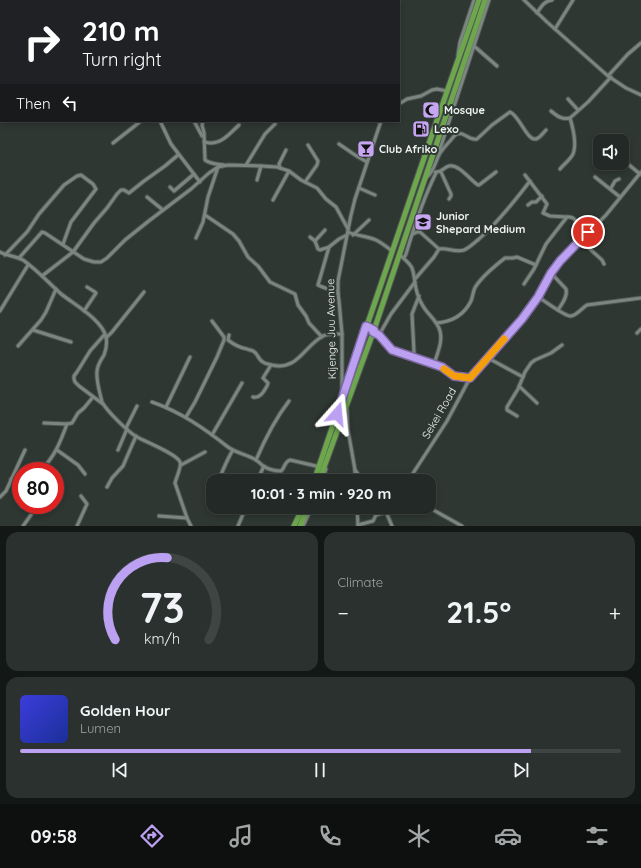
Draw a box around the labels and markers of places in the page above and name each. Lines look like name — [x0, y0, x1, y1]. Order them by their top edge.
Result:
mosque icon: Mosque — [421, 100, 441, 120]
place label: Mosque — [444, 103, 486, 117]
fuel station icon: Lexo — [411, 119, 431, 139]
place label: Lexo — [434, 122, 459, 136]
bar icon: Club Afriko — [356, 139, 376, 159]
place label: Club Afriko — [379, 142, 437, 156]
place label: Junior Shepard Medium — [436, 209, 525, 236]
school or university icon: Junior Shepard Medium — [413, 212, 433, 232]
pin — [571, 215, 605, 249]

